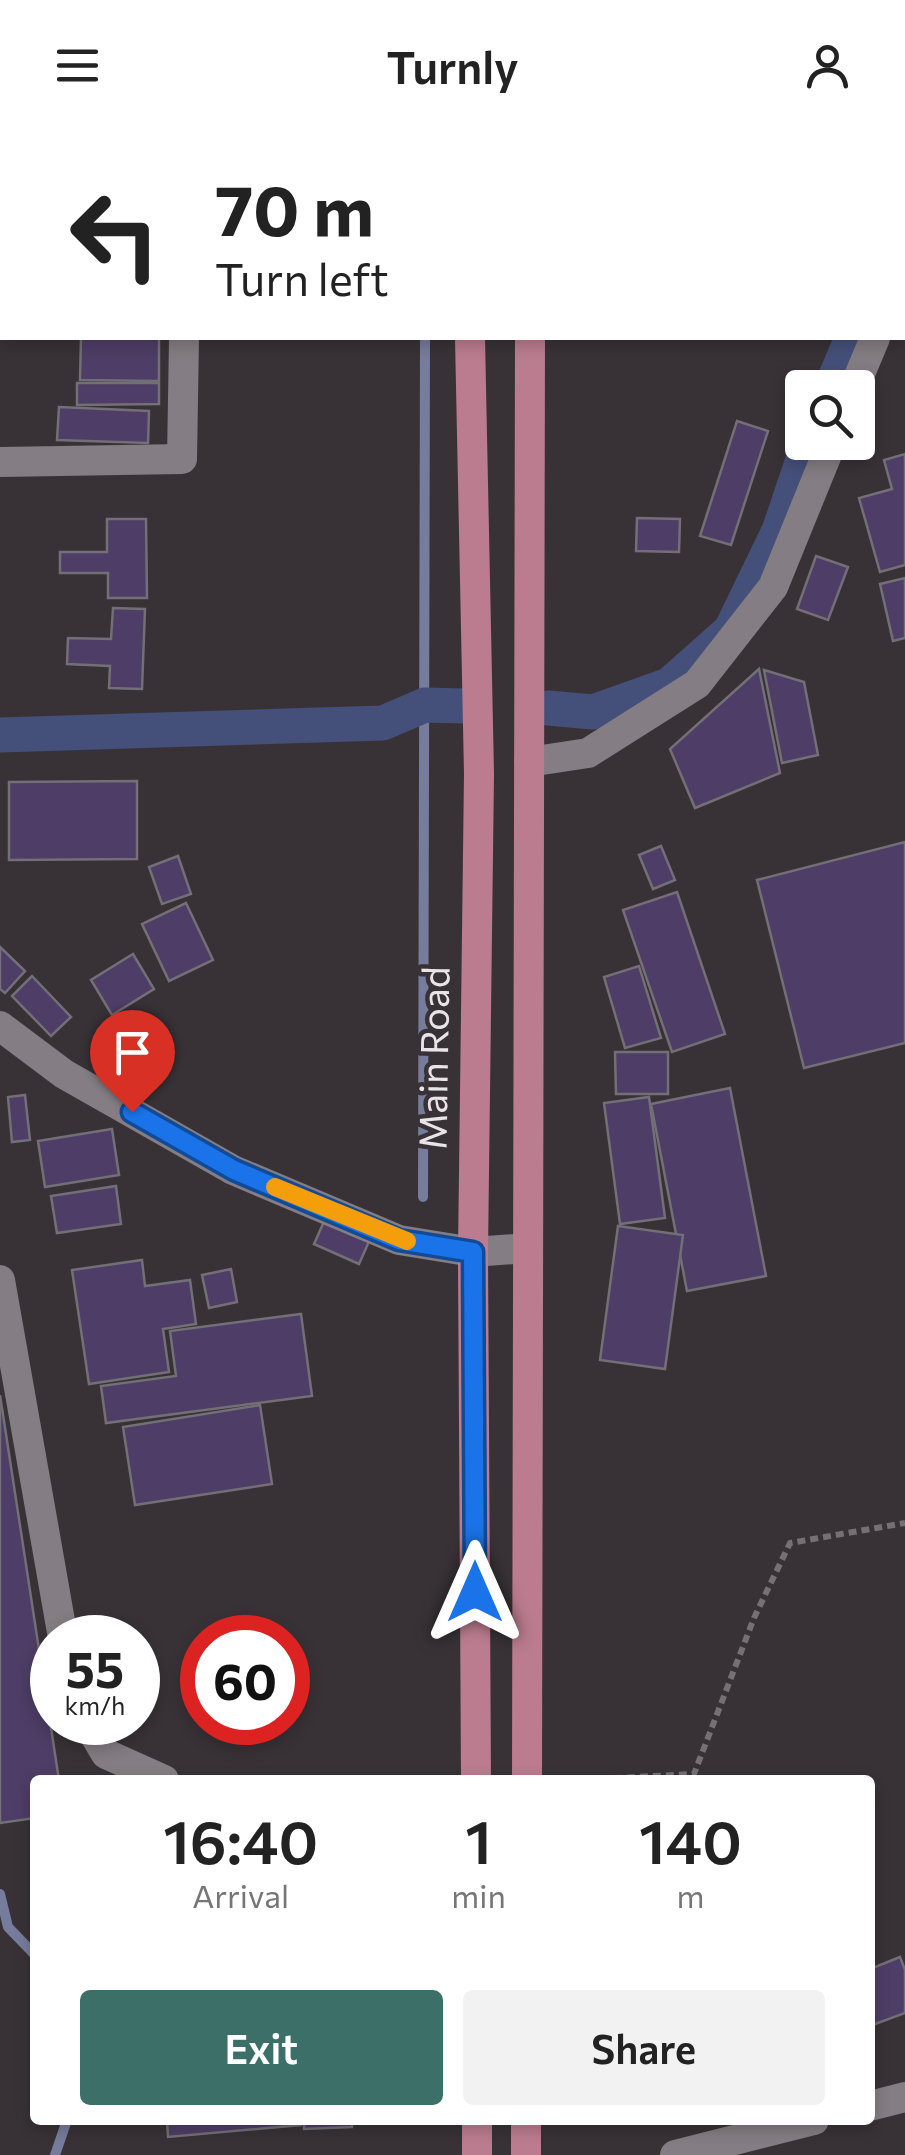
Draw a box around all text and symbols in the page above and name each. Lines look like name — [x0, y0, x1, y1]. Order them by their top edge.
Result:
icon: menu — [50, 38, 105, 93]
text: Turnly — [387, 38, 518, 93]
icon: person — [800, 38, 855, 93]
text: 70 m — [215, 165, 374, 250]
icon: left — [50, 170, 180, 300]
text: Turn left — [215, 250, 389, 305]
map controls — [785, 370, 875, 460]
button: search — [785, 370, 875, 460]
street label: Main Road — [407, 966, 458, 1150]
pin — [90, 1010, 175, 1113]
icon: arrive — [105, 1025, 160, 1080]
position arrow — [423, 1540, 527, 1644]
speed limit sign: 60 — [180, 1615, 310, 1745]
text: 55 — [66, 1637, 124, 1698]
text: km/h — [65, 1690, 125, 1720]
text: 16:40 — [163, 1803, 318, 1876]
text: 1 — [465, 1803, 492, 1876]
text: 140 — [639, 1803, 742, 1876]
text: Arrival — [192, 1875, 289, 1915]
text: min — [451, 1875, 506, 1915]
text: m — [676, 1875, 704, 1915]
button: Exit — [80, 1990, 443, 2105]
button: Share — [463, 1990, 825, 2105]

